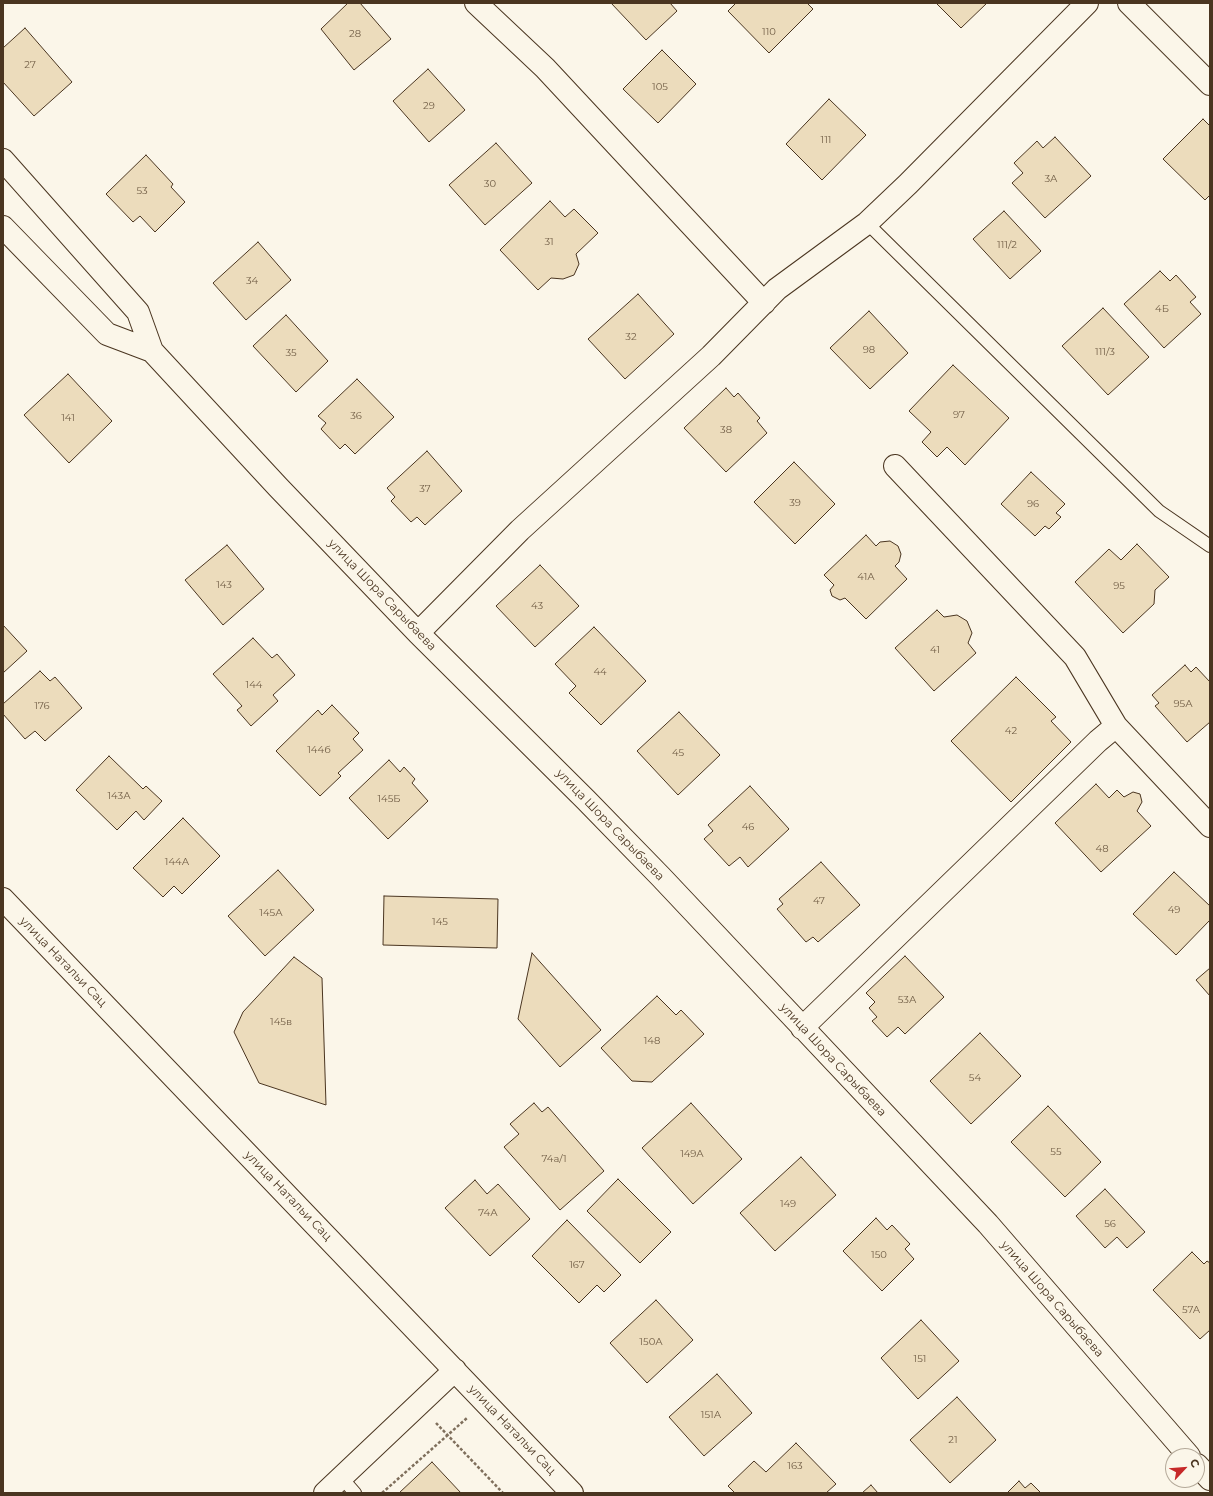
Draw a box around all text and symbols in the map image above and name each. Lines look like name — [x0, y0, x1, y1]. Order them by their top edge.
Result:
house number: 110 — [762, 26, 776, 38]
house number: 28 — [349, 28, 361, 40]
house number: 27 — [24, 59, 36, 71]
house number: 105 — [652, 81, 668, 93]
house number: 29 — [423, 100, 435, 112]
house number: 111 — [821, 134, 831, 146]
house number: 3А — [1044, 173, 1058, 185]
house number: 30 — [484, 178, 496, 190]
house number: 53 — [136, 185, 148, 197]
house number: 31 — [544, 236, 554, 248]
house number: 111/2 — [997, 239, 1017, 251]
house number: 34 — [246, 275, 258, 287]
house number: 4Б — [1155, 303, 1169, 315]
house number: 32 — [625, 331, 637, 343]
house number: 98 — [863, 344, 875, 356]
house number: 111/3 — [1095, 346, 1115, 358]
house number: 35 — [285, 347, 297, 359]
house number: 97 — [953, 409, 965, 421]
house number: 36 — [350, 410, 362, 422]
house number: 141 — [61, 412, 75, 424]
house number: 38 — [720, 424, 732, 436]
house number: 37 — [419, 483, 431, 495]
house number: 39 — [789, 497, 801, 509]
house number: 96 — [1027, 498, 1039, 510]
street label: улица Шора Сарыбаева — [325, 536, 439, 654]
house number: 41А — [857, 571, 875, 583]
house number: 143 — [216, 579, 232, 591]
house number: 95 — [1113, 580, 1125, 592]
house number: 43 — [531, 600, 543, 612]
house number: 41 — [930, 644, 940, 656]
house number: 44 — [593, 666, 607, 678]
house number: 144 — [246, 679, 262, 691]
house number: 95А — [1173, 698, 1193, 710]
house number: 176 — [34, 700, 50, 712]
house number: 42 — [1005, 725, 1017, 737]
house number: 144б — [307, 744, 331, 756]
house number: 45 — [672, 747, 684, 759]
street label: улица Шора Сарыбаева — [553, 766, 667, 884]
house number: 143А — [107, 790, 131, 802]
house number: 145Б — [377, 793, 401, 805]
house number: 46 — [742, 821, 754, 833]
house number: 48 — [1095, 843, 1109, 855]
house number: 144А — [165, 856, 189, 868]
house number: 47 — [813, 895, 825, 907]
house number: 49 — [1168, 904, 1180, 916]
house number: 145А — [259, 907, 283, 919]
street label: улица Натальи Сац — [16, 914, 110, 1010]
house number: 145 — [432, 916, 448, 928]
house number: 53А — [898, 994, 916, 1006]
street label: улица Шора Сарыбаева — [777, 1000, 889, 1120]
house number: 145в — [270, 1016, 292, 1028]
house number: 148 — [644, 1035, 660, 1047]
house number: 54 — [969, 1072, 981, 1084]
house number: 55 — [1050, 1146, 1062, 1158]
street label: улица Натальи Сац — [241, 1148, 335, 1244]
house number: 149А — [680, 1148, 704, 1160]
house number: 74а/1 — [541, 1153, 567, 1165]
house number: 149 — [780, 1198, 796, 1210]
house number: 74А — [478, 1207, 498, 1219]
house number: 56 — [1104, 1218, 1116, 1230]
street label: улица Шора Сарыбаева — [998, 1238, 1106, 1360]
house number: 150 — [871, 1249, 887, 1261]
house number: 167 — [569, 1259, 585, 1271]
house number: 57А — [1182, 1304, 1200, 1316]
house number: 150А — [639, 1336, 663, 1348]
house number: 151 — [914, 1353, 926, 1365]
street label: улица Натальи Сац — [465, 1382, 559, 1478]
house number: 151А — [701, 1409, 721, 1421]
house number: 21 — [948, 1434, 958, 1446]
north arrow — [1165, 1448, 1205, 1488]
text: С — [1187, 1457, 1203, 1470]
house number: 163 — [787, 1460, 803, 1472]

